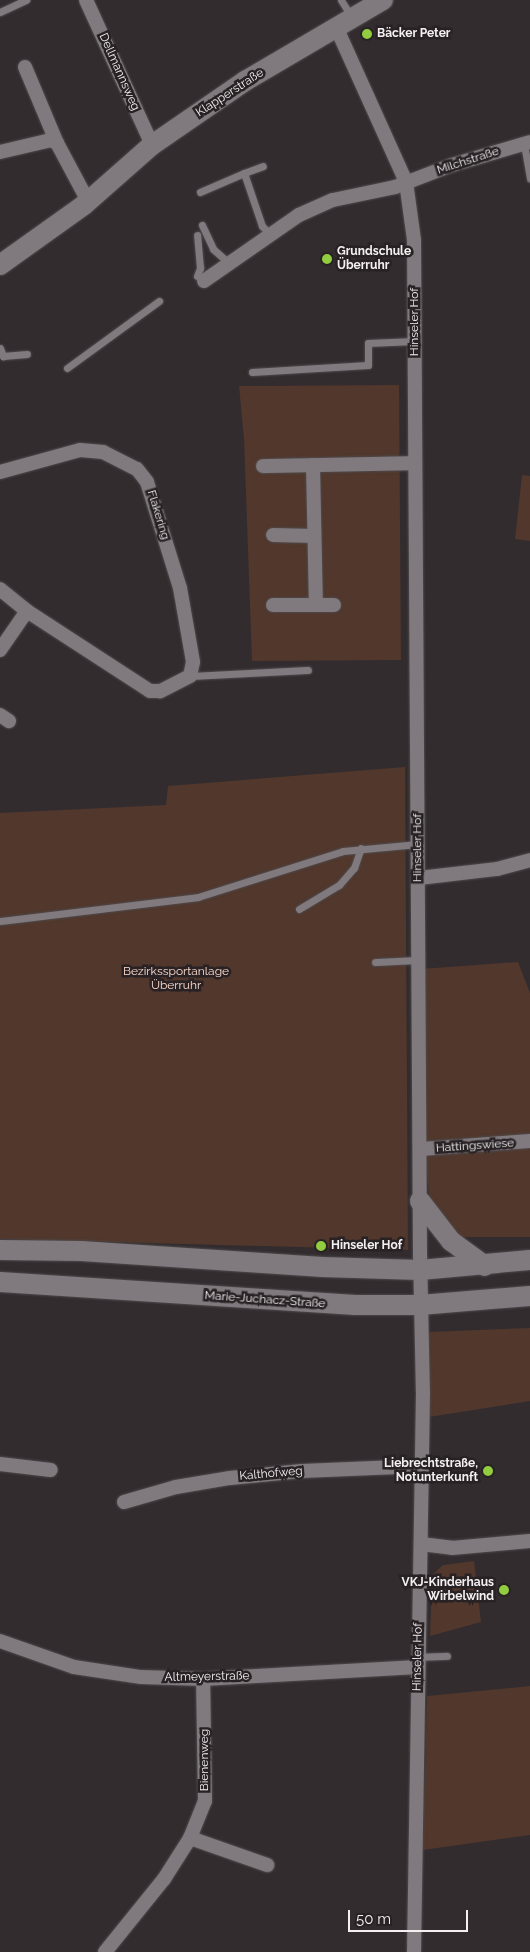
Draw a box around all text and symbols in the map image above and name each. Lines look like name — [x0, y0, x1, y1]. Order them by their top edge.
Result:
place label: Bäcker Peter — [377, 27, 451, 41]
marker: Bäcker Peter — [361, 28, 373, 40]
street label: Dellmannsweg — [95, 31, 143, 113]
street label: Klapperstraße — [193, 66, 267, 120]
street label: Milchstraße — [435, 144, 501, 178]
place label: Grundschule Überruhr — [337, 245, 411, 273]
marker: Grundschule Überruhr — [321, 253, 333, 265]
street label: Hinseler Hof — [408, 288, 422, 356]
street label: Flakering — [144, 488, 172, 542]
street label: Hinseler Hof — [411, 814, 425, 882]
park label: Bezirkssportanlage Überruhr — [123, 965, 229, 993]
street label: Hattingswiese — [435, 1136, 515, 1156]
place label: Hinseler Hof — [331, 1239, 402, 1253]
marker: Hinseler Hof — [315, 1240, 327, 1252]
street label: Marie-Juchacz-Straße — [204, 1289, 326, 1311]
place label: Liebrechtstraße, Notunterkunft — [384, 1457, 478, 1485]
street label: Kalthofweg — [239, 1464, 303, 1484]
marker: Liebrechtstraße, Notunterkunft — [482, 1465, 494, 1477]
place label: VKJ-Kinderhaus Wirbelwind — [402, 1576, 494, 1604]
marker: VKJ-Kinderhaus Wirbelwind — [498, 1584, 510, 1596]
street label: Hinseler Hof — [410, 1623, 426, 1691]
street label: Altmeyerstraße — [164, 1669, 250, 1685]
street label: Bienenweg — [198, 1729, 212, 1791]
scale bar — [350, 1900, 470, 1932]
text: 50 m — [356, 1910, 391, 1928]

